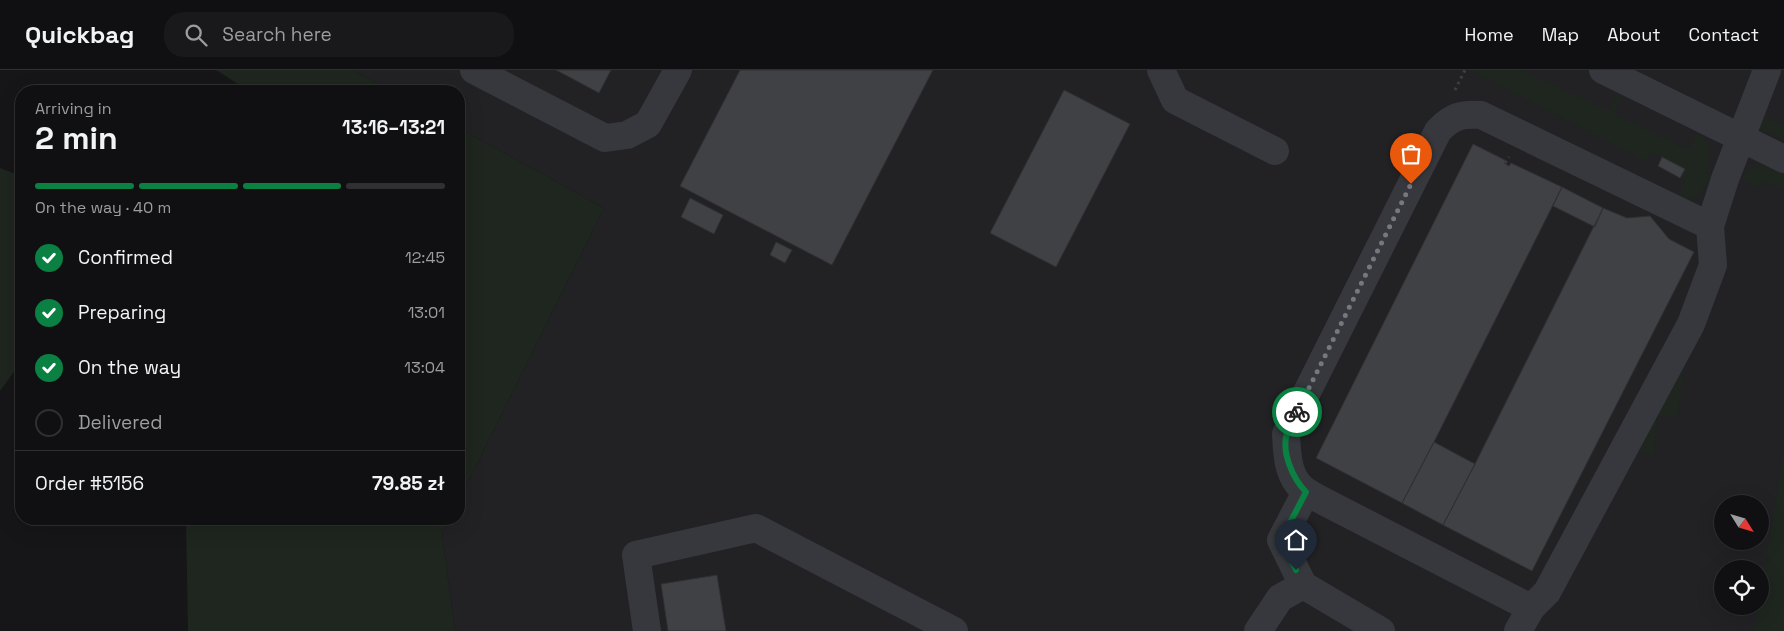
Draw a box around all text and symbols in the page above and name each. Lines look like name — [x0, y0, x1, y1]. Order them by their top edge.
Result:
search box — [164, 12, 514, 57]
text: Quickbag — [25, 19, 134, 50]
icon: search — [182, 21, 210, 49]
text: Search here — [222, 22, 332, 47]
text: Home — [1465, 23, 1514, 46]
text: Map — [1542, 23, 1579, 46]
text: About — [1607, 23, 1661, 46]
text: Contact — [1689, 23, 1759, 46]
text: Arriving in — [35, 98, 112, 119]
text: 13:16–13:21 — [342, 115, 445, 140]
text: 2 min — [35, 118, 118, 158]
pin — [1390, 133, 1432, 184]
icon: bag — [1397, 140, 1425, 168]
text: On the way · 40 m — [35, 197, 171, 218]
icon: check — [35, 244, 63, 272]
text: Confirmed — [78, 245, 173, 270]
text: 12:45 — [405, 247, 445, 268]
icon: check — [35, 299, 63, 327]
text: Preparing — [78, 300, 166, 325]
text: 13:01 — [408, 302, 445, 323]
icon: check — [35, 354, 63, 382]
text: On the way — [78, 355, 181, 380]
text: 13:04 — [404, 357, 445, 378]
courier — [1272, 387, 1322, 437]
icon: bike — [1283, 398, 1311, 426]
text: Delivered — [78, 410, 163, 435]
text: Order #5156 — [35, 471, 144, 496]
text: 79.85 zł — [372, 471, 445, 496]
north arrow — [1714, 495, 1769, 550]
map controls — [1714, 495, 1769, 615]
pin — [1275, 519, 1317, 570]
icon: home — [1282, 526, 1310, 554]
button: locate — [1714, 560, 1769, 615]

